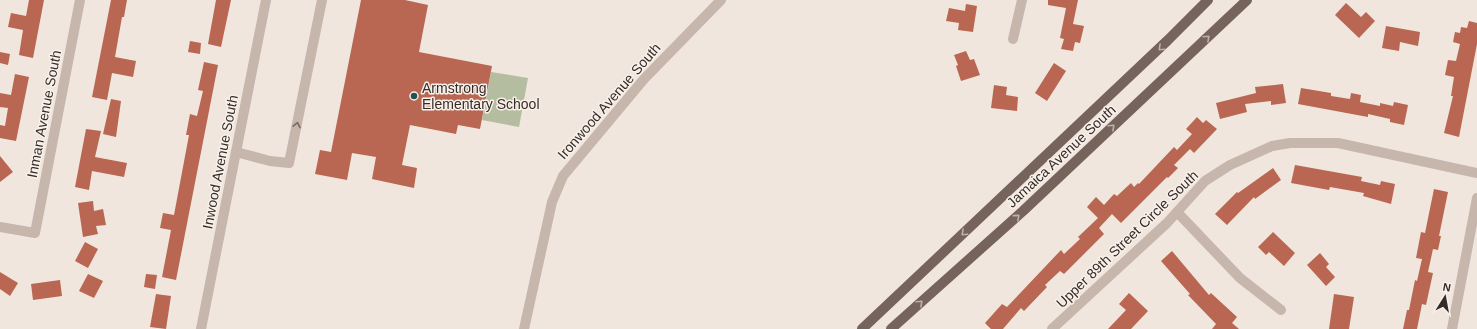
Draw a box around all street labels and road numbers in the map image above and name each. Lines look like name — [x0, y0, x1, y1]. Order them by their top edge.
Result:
street label: Ironwood Avenue South — [554, 40, 664, 162]
street label: Inman Avenue South — [24, 49, 64, 179]
street label: Inwood Avenue South — [199, 94, 241, 230]
street label: Jamaica Avenue South — [1003, 101, 1119, 211]
street label: Upper 89th Street Circle South — [1053, 167, 1201, 311]

